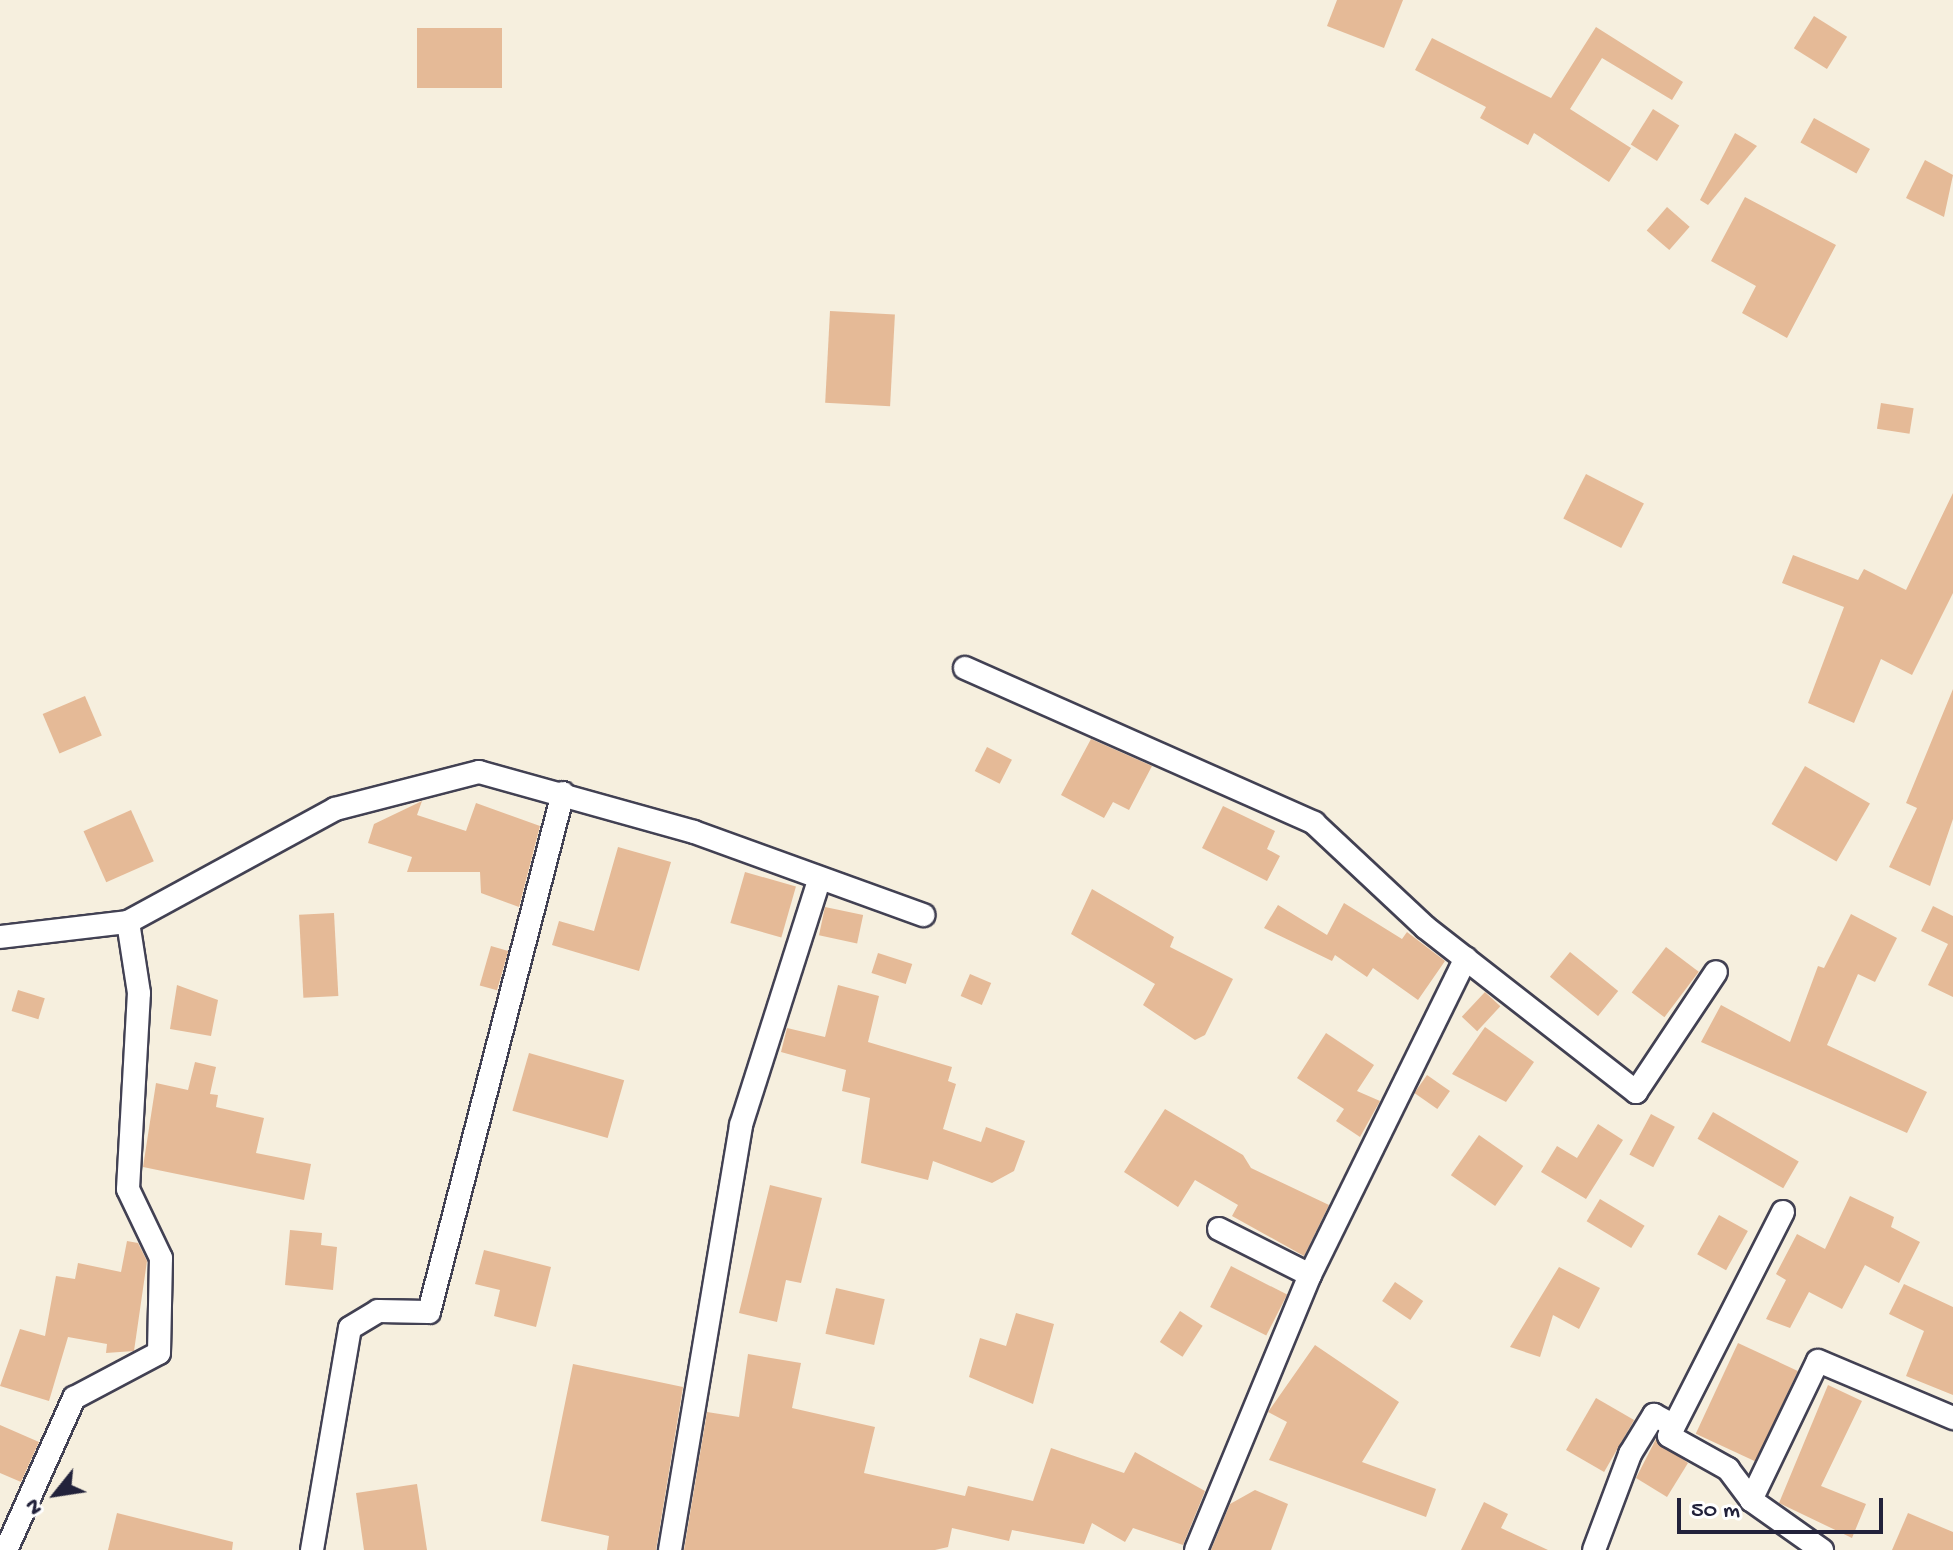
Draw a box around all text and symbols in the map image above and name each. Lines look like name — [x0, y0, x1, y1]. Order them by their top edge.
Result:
north arrow — [16, 1454, 96, 1534]
scale bar — [1681, 1482, 1887, 1532]
text: N — [20, 1493, 50, 1519]
text: 50 m — [1691, 1497, 1740, 1526]

